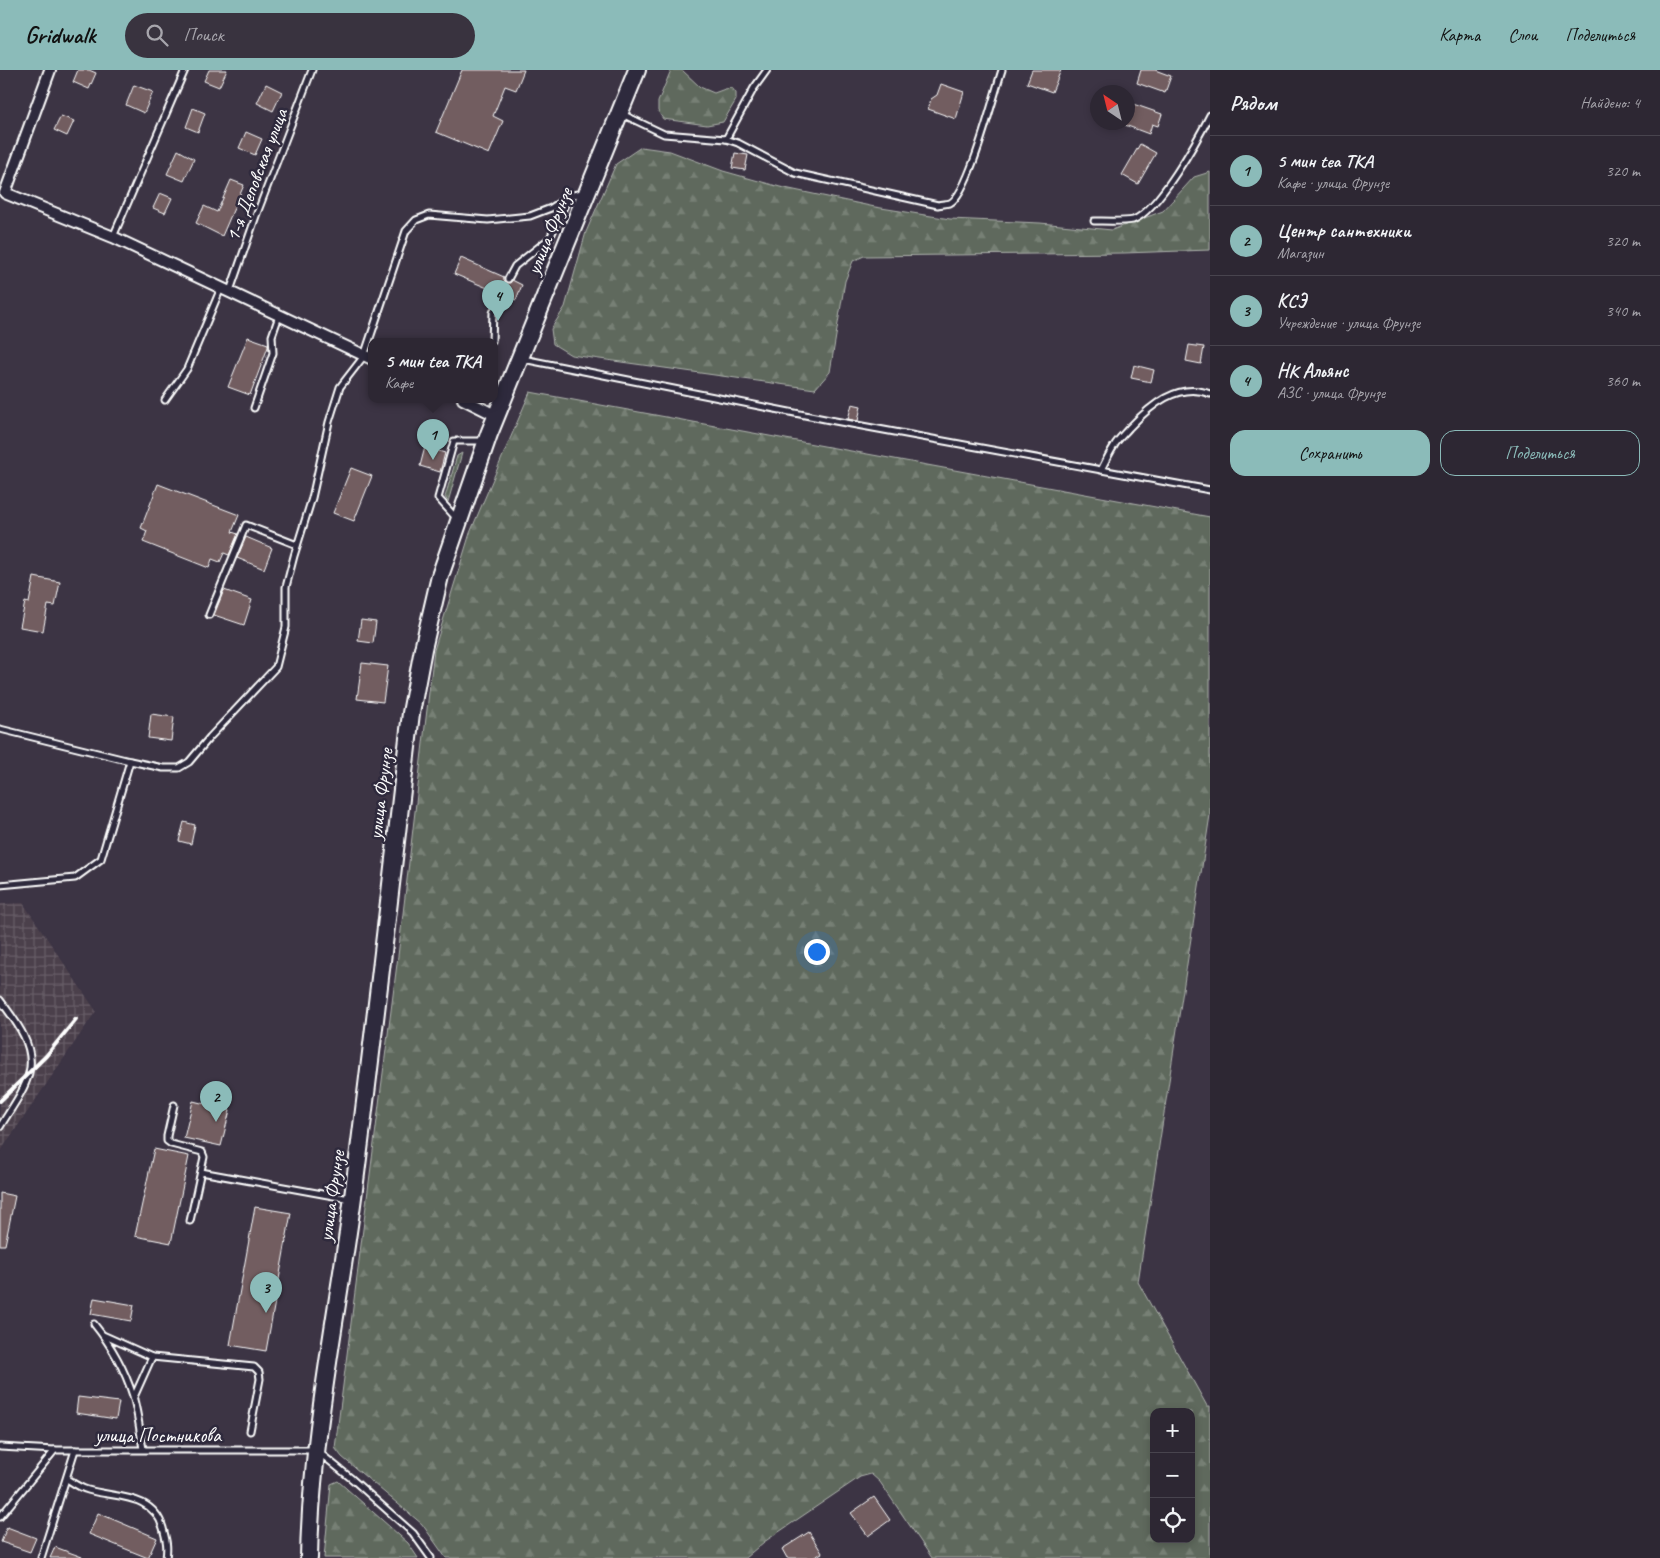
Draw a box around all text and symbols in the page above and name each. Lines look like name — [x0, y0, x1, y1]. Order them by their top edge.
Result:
search box — [125, 13, 475, 58]
text: Gridwalk — [25, 20, 95, 50]
icon: search — [143, 21, 171, 49]
text: Поиск — [183, 23, 224, 47]
text: Карта — [1439, 24, 1480, 46]
text: Слои — [1508, 24, 1537, 46]
text: Поделиться — [1565, 24, 1635, 46]
north arrow — [1090, 85, 1135, 130]
text: Рядом — [1230, 90, 1277, 116]
text: Найдено: 4 — [1580, 93, 1640, 113]
street label: 1-я Деповская улица — [220, 103, 294, 245]
text: 5 мин tea TKA — [1277, 149, 1373, 173]
text: 1 — [1242, 161, 1250, 181]
text: 320 m — [1606, 161, 1640, 181]
text: Кафе · улица Фрунзе — [1277, 173, 1389, 193]
street label: улица Фрунзе — [520, 183, 579, 279]
text: Центр сантехники — [1277, 219, 1411, 243]
text: 2 — [1242, 231, 1250, 251]
text: 320 m — [1606, 231, 1640, 251]
text: Магазин — [1277, 243, 1324, 263]
pin: 4 — [482, 280, 514, 321]
text: КСЭ — [1277, 289, 1306, 313]
text: 3 — [1242, 301, 1250, 321]
text: 340 m — [1606, 301, 1640, 321]
text: Учреждение · улица Фрунзе — [1277, 313, 1420, 333]
popup — [368, 338, 498, 403]
text: 5 мин tea TKA — [385, 349, 481, 373]
text: НК Альянс — [1277, 359, 1348, 383]
text: 4 — [1242, 371, 1250, 391]
text: 360 m — [1606, 371, 1640, 391]
text: Кафе — [385, 373, 413, 393]
text: АЗС · улица Фрунзе — [1277, 383, 1385, 403]
pin: 1 — [417, 419, 449, 460]
button: Сохранить — [1230, 430, 1430, 476]
button: Поделиться — [1440, 430, 1640, 476]
street label: улица Фрунзе — [362, 746, 399, 842]
your location — [804, 939, 830, 965]
pin: 2 — [200, 1081, 232, 1122]
street label: улица Фрунзе — [313, 1147, 350, 1244]
pin: 3 — [250, 1272, 282, 1313]
map controls — [1150, 1408, 1195, 1543]
button: + — [1150, 1408, 1195, 1453]
street label: улица Постникова — [94, 1423, 222, 1448]
button: − — [1150, 1453, 1195, 1498]
button: locate — [1150, 1498, 1195, 1543]

